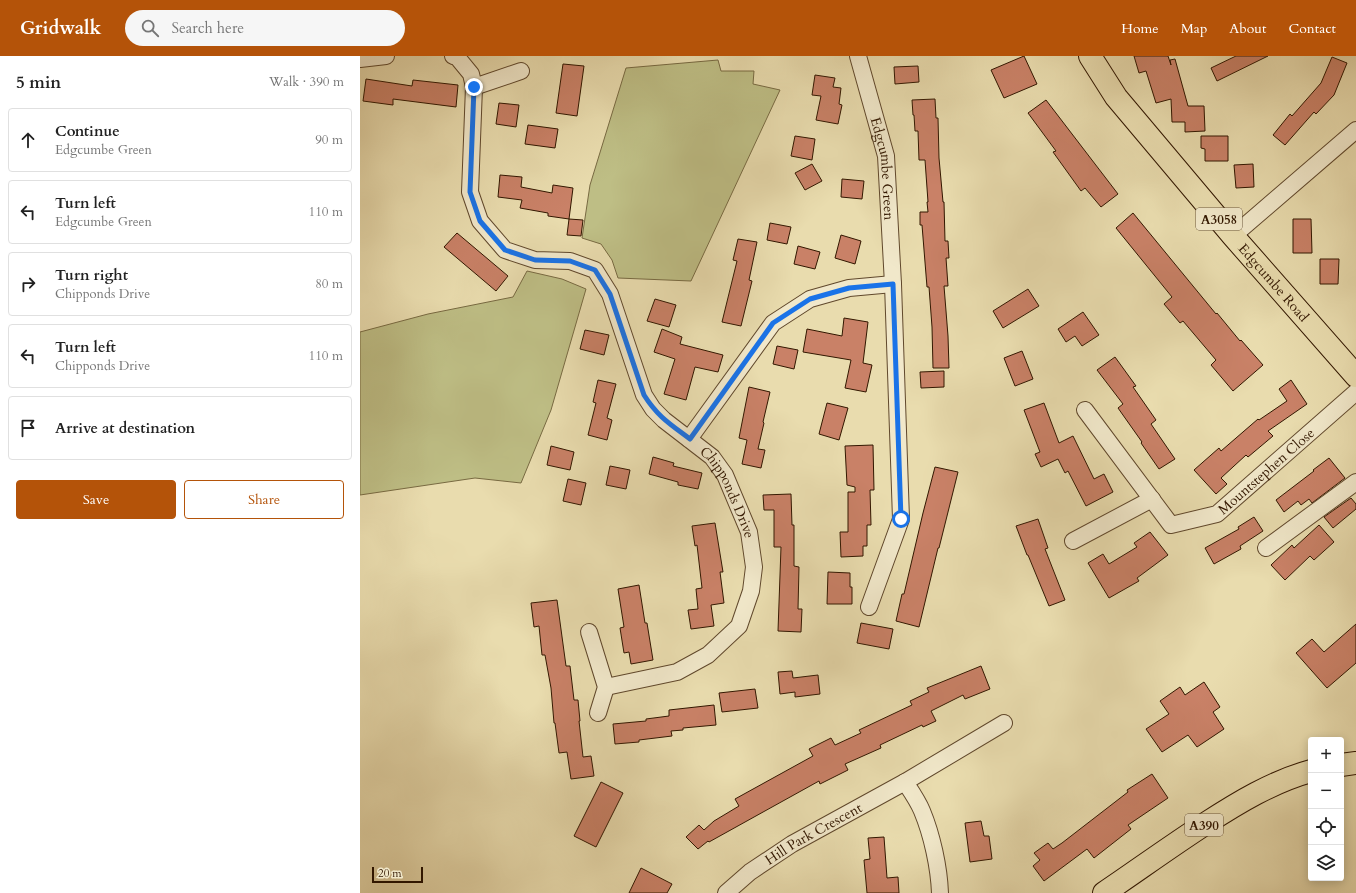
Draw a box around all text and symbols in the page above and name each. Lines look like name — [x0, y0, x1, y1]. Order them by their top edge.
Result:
search box — [125, 10, 405, 46]
text: Gridwalk — [20, 15, 101, 41]
icon: search — [139, 17, 161, 39]
text: Search here — [171, 18, 244, 38]
text: Home — [1121, 19, 1159, 38]
text: Map — [1181, 19, 1207, 38]
text: About — [1229, 19, 1266, 38]
text: Contact — [1288, 19, 1336, 38]
text: 5 min — [16, 71, 61, 94]
text: Walk · 390 m — [269, 73, 344, 91]
route end — [465, 78, 483, 96]
street label: Edgcumbe Green — [866, 115, 899, 221]
text: Continue — [55, 121, 120, 141]
icon: ahead — [17, 129, 39, 151]
text: 90 m — [315, 131, 343, 149]
text: Edgcumbe Green — [55, 141, 152, 159]
text: Turn left — [55, 193, 116, 213]
icon: left — [17, 201, 39, 223]
text: 110 m — [309, 203, 343, 221]
road number: A3058 — [1196, 208, 1242, 230]
text: Edgcumbe Green — [55, 213, 152, 231]
street label: Edgcumbe Road — [1234, 240, 1313, 326]
text: Turn right — [55, 265, 128, 285]
icon: right — [17, 273, 39, 295]
text: 80 m — [315, 275, 343, 293]
text: Chipponds Drive — [55, 285, 150, 303]
text: Turn left — [55, 337, 116, 357]
icon: left — [17, 345, 39, 367]
text: 110 m — [309, 347, 343, 365]
text: Chipponds Drive — [55, 357, 150, 375]
icon: arrive — [17, 417, 39, 439]
text: Arrive at destination — [55, 418, 195, 438]
street label: Mountstephen Close — [1214, 424, 1319, 519]
street label: Chipponds Drive — [696, 442, 759, 539]
button: Save — [16, 480, 176, 519]
button: Share — [184, 480, 344, 519]
route start — [892, 510, 910, 528]
map controls — [1308, 737, 1344, 881]
button: + — [1308, 737, 1344, 773]
button: − — [1308, 773, 1344, 809]
street label: Hill Park Crescent — [761, 798, 866, 870]
button: locate — [1308, 809, 1344, 845]
road number: A390 — [1185, 814, 1223, 836]
button: layers — [1308, 845, 1344, 881]
scale bar — [372, 865, 423, 884]
text: 20 m — [378, 866, 402, 881]

